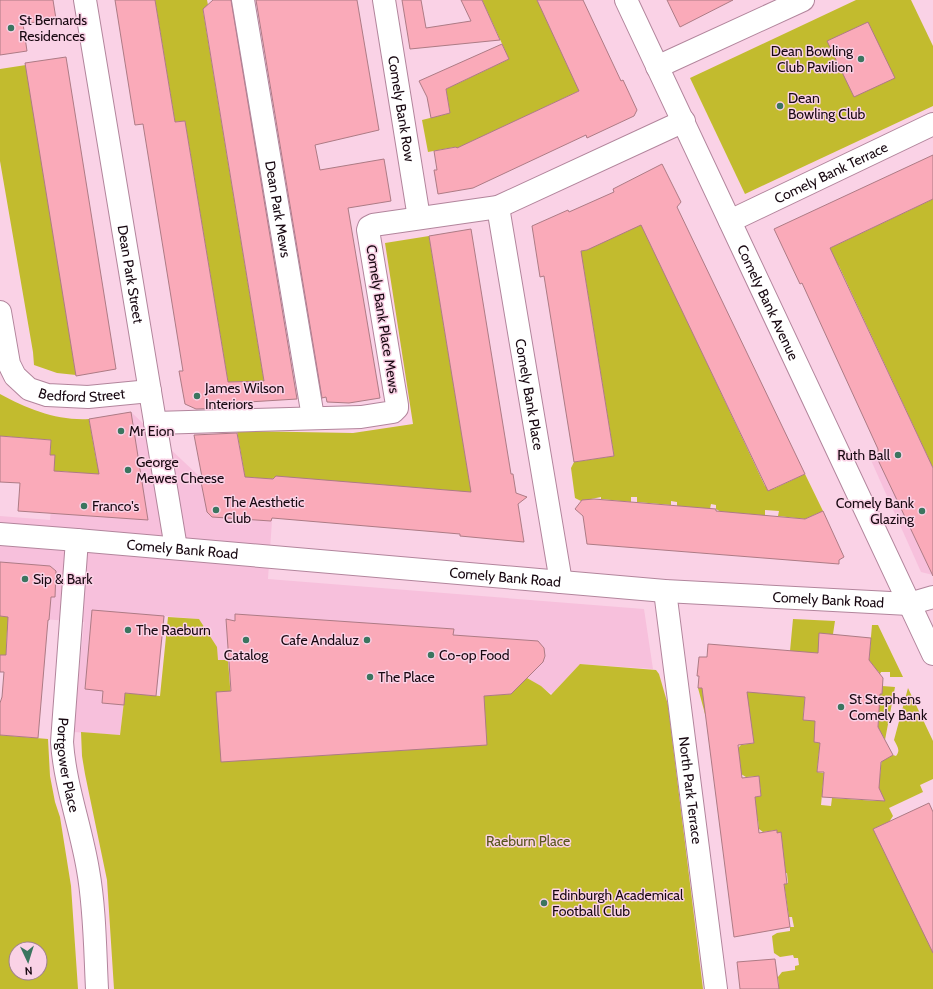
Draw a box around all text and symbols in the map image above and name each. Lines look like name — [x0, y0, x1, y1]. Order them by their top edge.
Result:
place label: St Bernards Residences — [19, 11, 87, 45]
marker: St Bernards Residences — [6, 23, 16, 33]
place label: Dean Bowling Club Pavilion — [771, 42, 854, 76]
street label: Comely Bank Row — [384, 54, 419, 163]
marker: Dean Bowling Club Pavilion — [856, 54, 866, 64]
place label: Dean Bowling Club — [788, 89, 866, 123]
marker: Dean Bowling Club — [775, 101, 785, 111]
street label: Comely Bank Terrace — [771, 138, 891, 208]
street label: Dean Park Mews — [261, 159, 295, 259]
street label: Dean Park Street — [114, 224, 148, 325]
street label: Comely Bank Avenue — [733, 242, 803, 363]
street label: Comely Bank Place Mews — [362, 243, 404, 395]
street label: Comely Bank Place — [511, 337, 548, 452]
place label: James Wilson Interiors — [204, 379, 284, 413]
street label: Bedford Street — [36, 384, 126, 406]
marker: James Wilson Interiors — [192, 391, 202, 401]
place label: Mr Eion — [129, 422, 175, 440]
marker: Mr Eion — [116, 426, 126, 436]
place label: Ruth Ball — [837, 446, 891, 464]
marker: Ruth Ball — [893, 450, 903, 460]
place label: George Mewes Cheese — [136, 453, 224, 487]
marker: George Mewes Cheese — [123, 465, 133, 475]
place label: The Aesthetic Club — [224, 493, 304, 527]
place label: Comely Bank Glazing — [836, 494, 915, 528]
place label: Franco's — [92, 497, 139, 515]
marker: Franco's — [79, 501, 89, 511]
marker: The Aesthetic Club — [211, 505, 221, 515]
marker: Comely Bank Glazing — [917, 506, 927, 516]
street label: Comely Bank Road — [126, 535, 239, 563]
street label: Comely Bank Road — [449, 563, 562, 591]
place label: Sip & Bark — [33, 570, 93, 588]
marker: Sip & Bark — [20, 574, 30, 584]
street label: Comely Bank Road — [772, 588, 885, 612]
place label: The Raeburn — [136, 621, 211, 639]
marker: The Raeburn — [123, 625, 133, 635]
place label: Cafe Andaluz — [281, 631, 359, 649]
marker: Catalog — [241, 635, 251, 645]
marker: Cafe Andaluz — [362, 635, 372, 645]
place label: Catalog — [224, 646, 269, 664]
place label: Co-op Food — [439, 646, 510, 664]
marker: Co-op Food — [426, 650, 436, 660]
place label: The Place — [378, 668, 435, 686]
marker: The Place — [365, 672, 375, 682]
place label: St Stephens Comely Bank — [849, 690, 928, 724]
marker: St Stephens Comely Bank — [836, 702, 846, 712]
street label: Portgower Place — [53, 717, 84, 814]
street label: North Park Terrace — [675, 736, 706, 845]
park label: Raeburn Place — [486, 832, 570, 850]
place label: Edinburgh Academical Football Club — [552, 886, 684, 920]
marker: Edinburgh Academical Football Club — [539, 898, 549, 908]
north arrow — [8, 941, 48, 981]
text: N — [24, 964, 33, 978]

